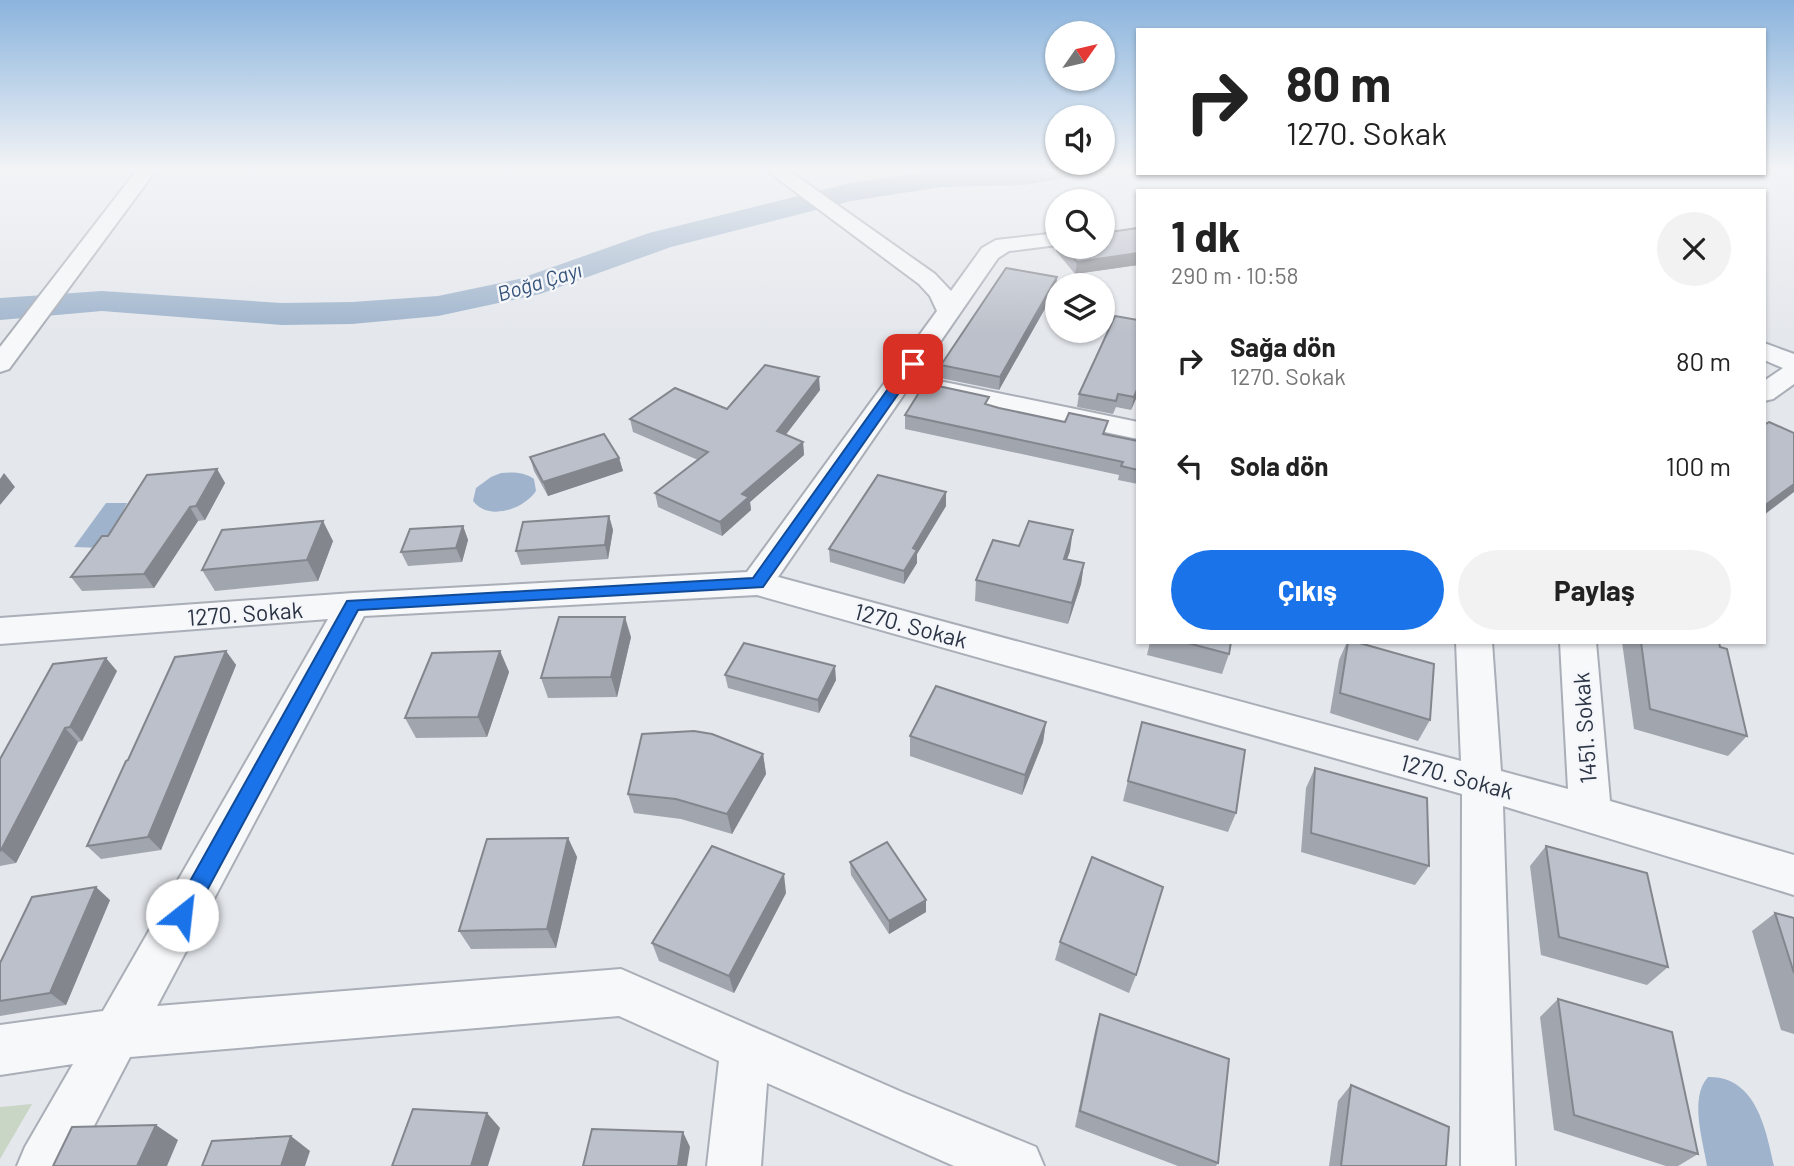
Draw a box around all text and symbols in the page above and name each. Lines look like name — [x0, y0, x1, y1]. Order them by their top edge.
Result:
north arrow — [1045, 21, 1115, 91]
map controls — [1045, 21, 1115, 343]
text: 80 m — [1286, 53, 1391, 112]
icon: right — [1171, 56, 1262, 147]
button: sound — [1045, 105, 1115, 175]
text: 1270. Sokak — [1286, 113, 1447, 151]
button: search — [1045, 189, 1115, 259]
text: 1 dk — [1171, 210, 1240, 260]
button: close — [1657, 212, 1731, 286]
water label: Boğa Çayı — [494, 256, 584, 306]
text: 290 m · 10:58 — [1171, 261, 1299, 289]
button: layers — [1045, 273, 1115, 343]
text: Sağa dön — [1230, 331, 1336, 362]
pin — [883, 334, 943, 394]
icon: right — [1171, 342, 1209, 380]
icon: arrive — [894, 345, 932, 383]
text: 80 m — [1676, 345, 1731, 376]
text: 1270. Sokak — [1230, 362, 1346, 390]
icon: left — [1171, 447, 1209, 485]
text: Sola dön — [1230, 450, 1328, 481]
text: 100 m — [1666, 450, 1731, 481]
button: Çıkış — [1171, 550, 1444, 630]
button: Paylaş — [1458, 550, 1731, 630]
street label: 1270. Sokak — [186, 595, 304, 631]
street label: 1270. Sokak — [851, 596, 971, 654]
street label: 1451. Sokak — [1566, 671, 1602, 785]
street label: 1270. Sokak — [1397, 747, 1517, 805]
position arrow — [145, 878, 219, 952]

